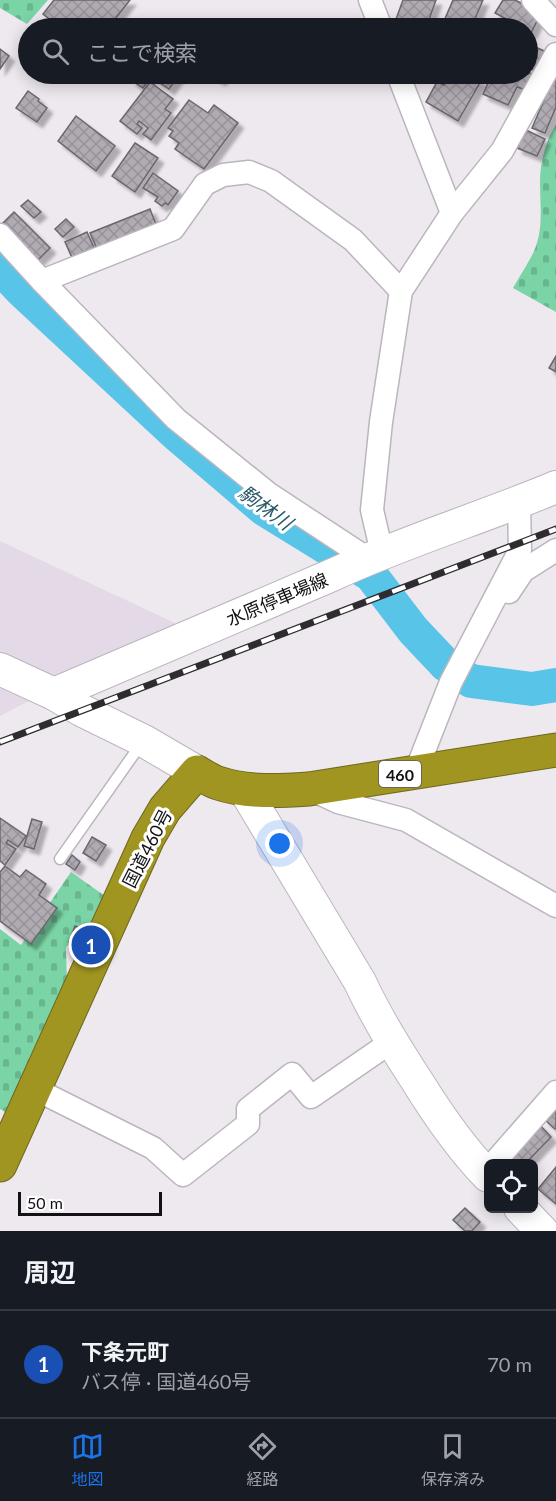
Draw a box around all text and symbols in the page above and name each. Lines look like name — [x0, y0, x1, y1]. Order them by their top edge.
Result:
search box — [18, 18, 538, 84]
icon: search — [39, 35, 72, 68]
text: ここで検索 — [87, 39, 197, 66]
water label: 駒林川 — [235, 480, 299, 536]
street label: 水原停車場線 — [223, 568, 331, 630]
road number: 460 — [379, 761, 421, 787]
street label: 国道460号 — [118, 805, 176, 891]
your location — [265, 829, 294, 858]
pin: 1 — [72, 922, 110, 968]
map controls — [484, 1159, 538, 1213]
button: locate — [484, 1159, 538, 1213]
scale bar — [18, 1189, 162, 1216]
text: 50 m — [27, 1193, 63, 1212]
text: 周辺 — [24, 1256, 76, 1288]
text: 下条元町 — [81, 1338, 169, 1365]
text: 1 — [38, 1352, 49, 1376]
text: 70 m — [487, 1352, 532, 1376]
text: バス停 · 国道460号 — [81, 1369, 251, 1393]
tab: 地図 — [71, 1430, 104, 1490]
tab: 経路 — [246, 1430, 279, 1490]
tab: 保存済み — [421, 1430, 485, 1490]

